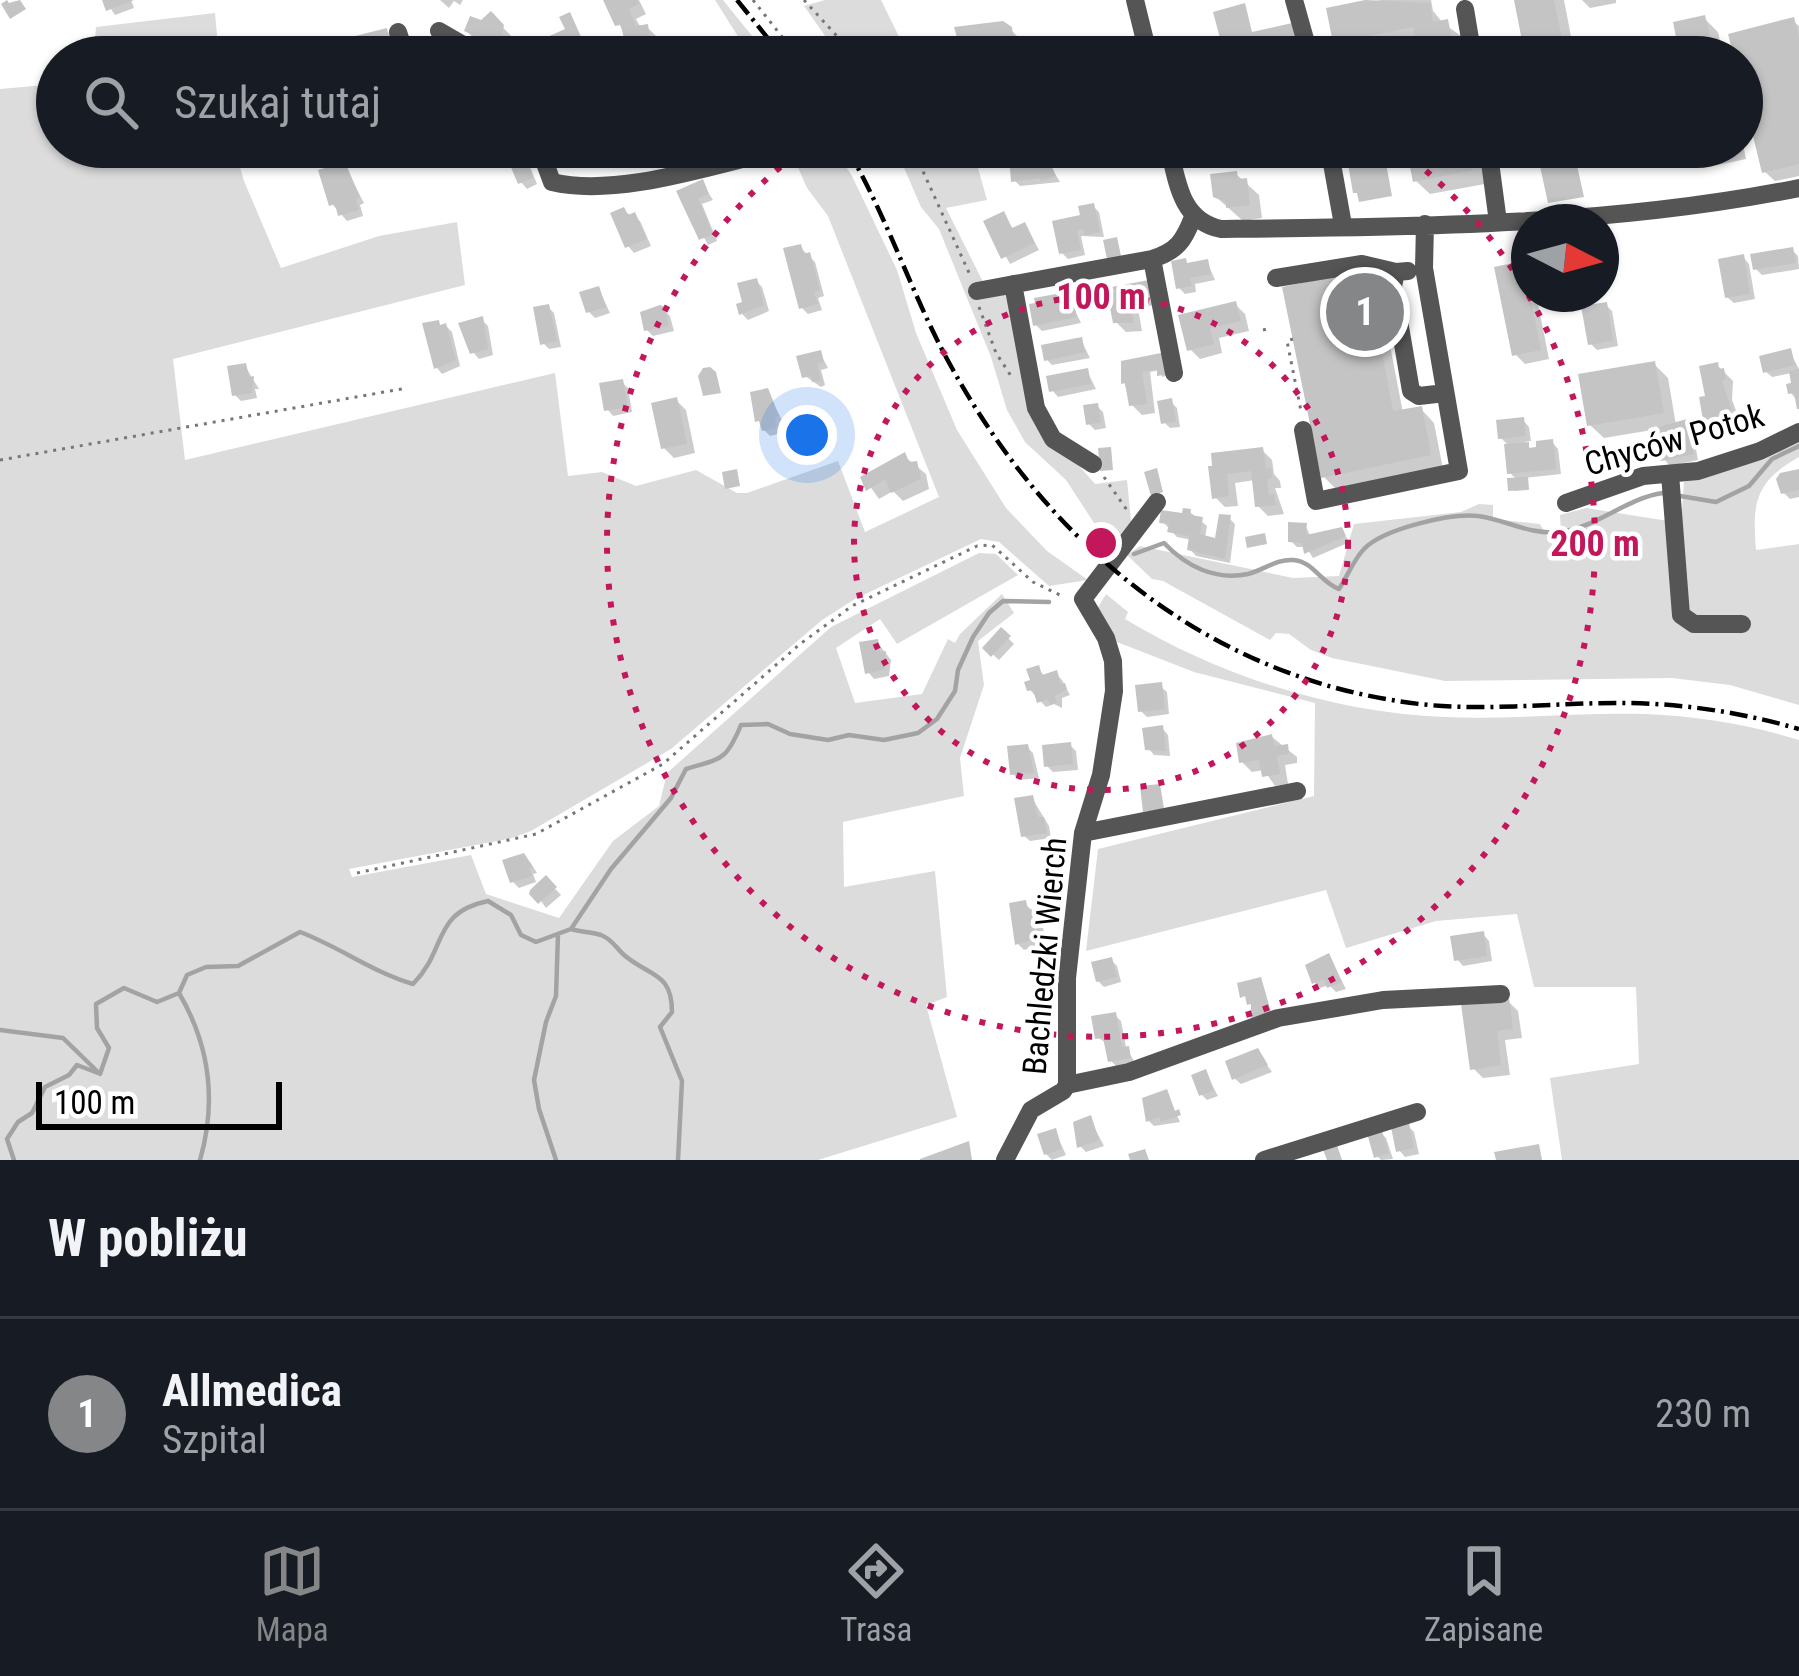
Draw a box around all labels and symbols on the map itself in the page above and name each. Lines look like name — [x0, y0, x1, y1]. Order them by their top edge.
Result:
north arrow — [1511, 204, 1619, 312]
pin: 1 — [1326, 267, 1404, 357]
text: 100 m — [1056, 276, 1146, 318]
street label: Chyców Potok — [1580, 395, 1768, 484]
your location — [777, 405, 837, 465]
centre of rings — [1080, 522, 1122, 564]
text: 200 m — [1550, 523, 1640, 565]
street label: Bachledzki Wierch — [1015, 836, 1074, 1076]
scale bar — [36, 1076, 282, 1129]

